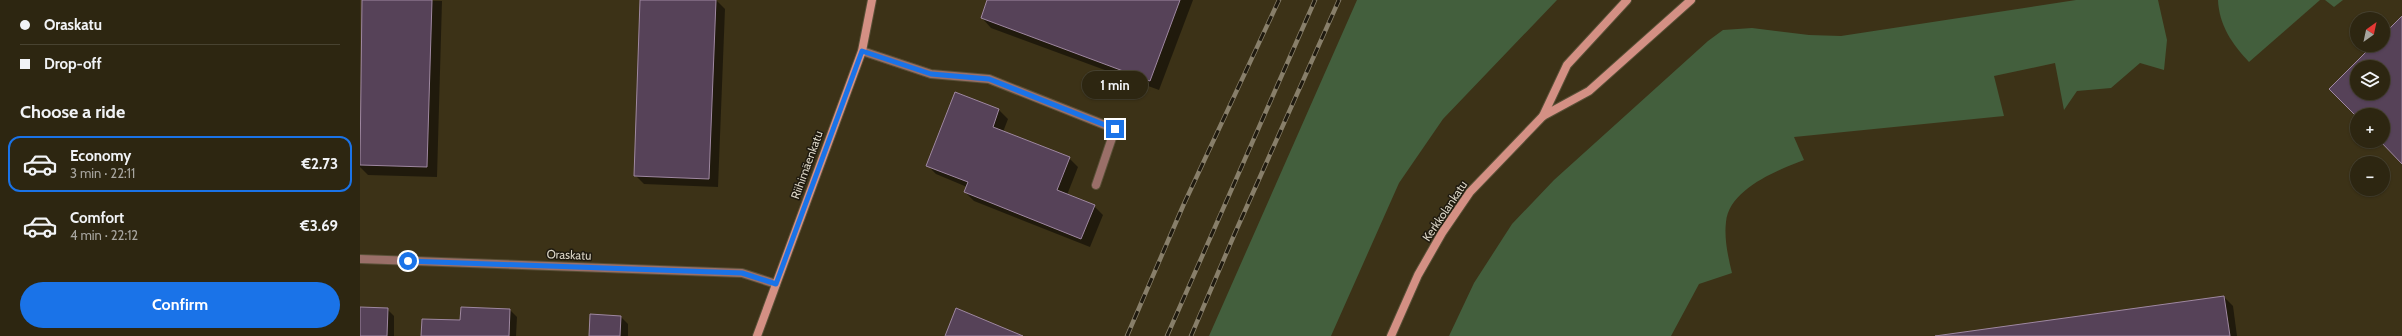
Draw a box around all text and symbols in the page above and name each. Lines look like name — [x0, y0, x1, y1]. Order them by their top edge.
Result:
north arrow — [2350, 12, 2390, 52]
map controls — [2350, 12, 2390, 196]
text: Oraskatu — [44, 16, 102, 34]
text: Drop-off — [44, 55, 102, 73]
button: layers — [2350, 60, 2390, 100]
callout: 1 min — [1082, 71, 1148, 99]
text: 1 min — [1100, 77, 1130, 93]
text: Choose a ride — [20, 101, 125, 123]
button: + — [2350, 108, 2390, 148]
route end — [1106, 120, 1124, 138]
street label: Riihimäenkatu — [787, 129, 826, 201]
icon: car — [22, 146, 58, 182]
text: Economy — [70, 147, 131, 165]
text: €2.73 — [301, 155, 338, 173]
button: − — [2350, 156, 2390, 196]
text: 3 min · 22:11 — [70, 165, 135, 181]
street label: Kerkkolankatu — [1419, 178, 1470, 244]
icon: car — [22, 208, 58, 244]
text: Comfort — [70, 209, 124, 227]
text: €3.69 — [300, 217, 338, 235]
text: 4 min · 22:12 — [70, 227, 138, 243]
street label: Oraskatu — [546, 246, 592, 263]
route start — [399, 252, 417, 270]
button: Confirm — [20, 282, 340, 328]

